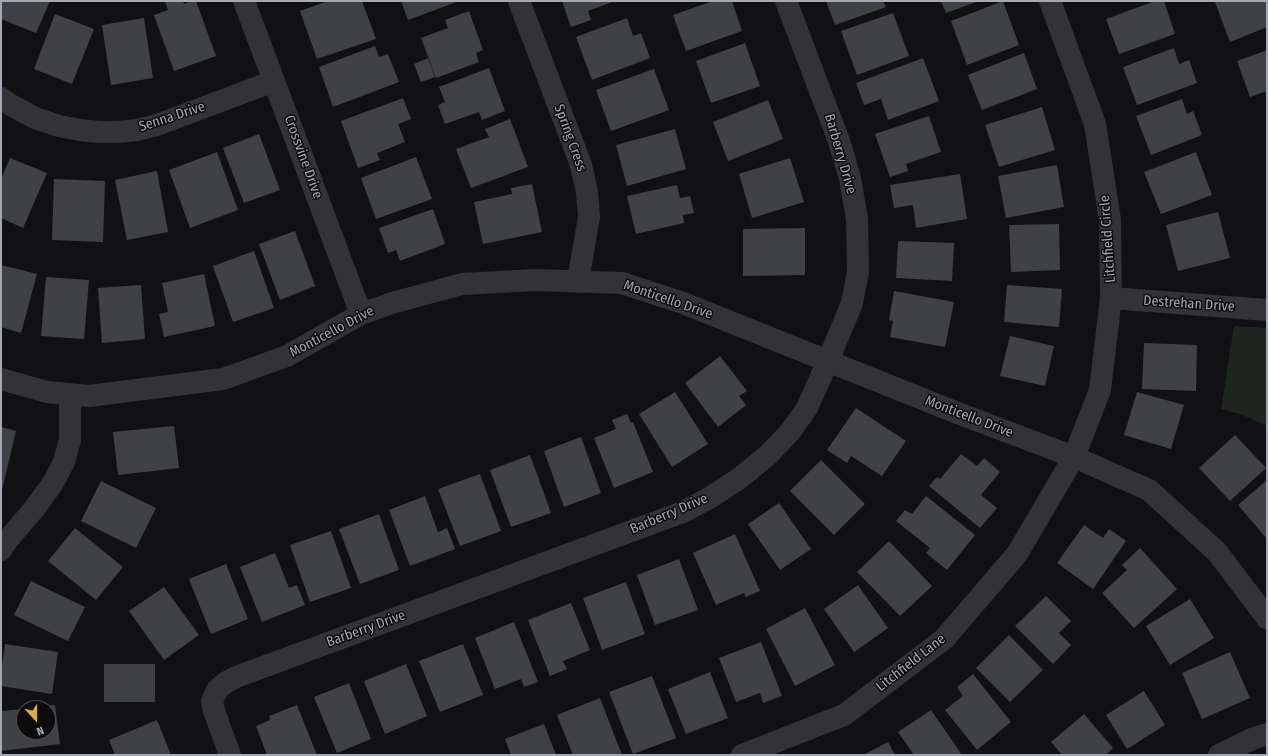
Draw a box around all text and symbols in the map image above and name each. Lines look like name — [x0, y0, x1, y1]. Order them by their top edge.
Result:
street label: Senna Drive — [137, 98, 207, 136]
street label: Spring Cress — [550, 102, 590, 174]
street label: Barberry Drive — [821, 112, 859, 196]
street label: Crossvine Drive — [280, 113, 326, 201]
street label: Litchfield Circle — [1097, 195, 1119, 283]
street label: Monticello Drive — [621, 277, 715, 323]
street label: Destrehan Drive — [1143, 292, 1235, 316]
street label: Monticello Drive — [287, 303, 377, 361]
street label: Monticello Drive — [923, 392, 1015, 442]
street label: Barberry Drive — [628, 490, 710, 538]
street label: Barberry Drive — [324, 607, 408, 651]
street label: Litchfield Lane — [873, 631, 949, 695]
north arrow — [16, 700, 56, 740]
text: N — [35, 723, 46, 738]

